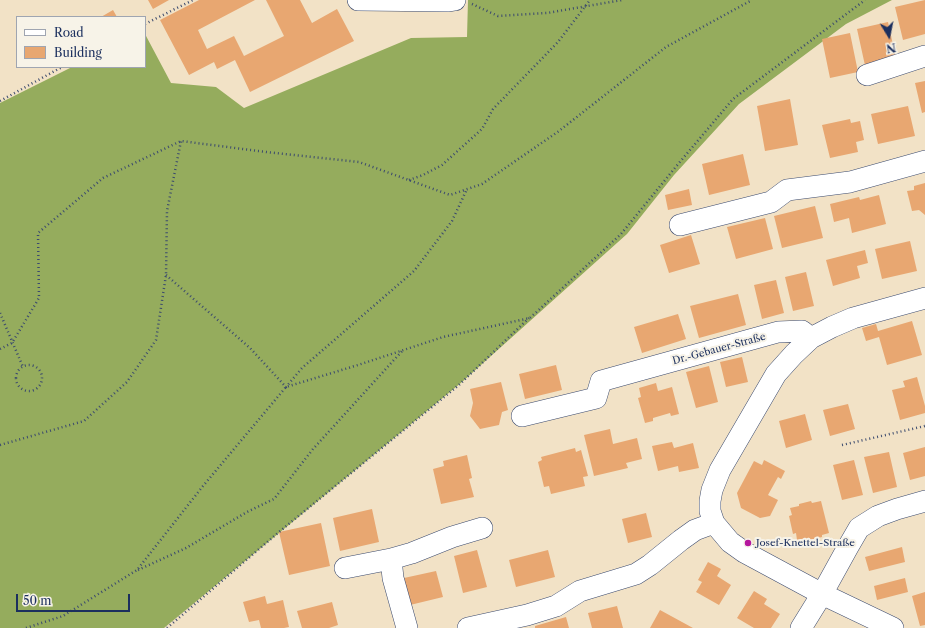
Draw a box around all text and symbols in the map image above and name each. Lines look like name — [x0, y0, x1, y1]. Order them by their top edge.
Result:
legend — [16, 16, 146, 68]
north arrow — [869, 16, 909, 56]
text: Road — [54, 25, 84, 40]
text: N — [885, 40, 897, 56]
text: Building — [54, 45, 102, 60]
street label: Dr.-Gebauer-Straße — [671, 331, 767, 367]
place label: Josef-Knettel-Straße — [756, 537, 855, 549]
marker: Josef-Knettel-Straße — [743, 538, 753, 548]
scale bar — [18, 586, 132, 612]
text: 50 m — [23, 593, 52, 608]

